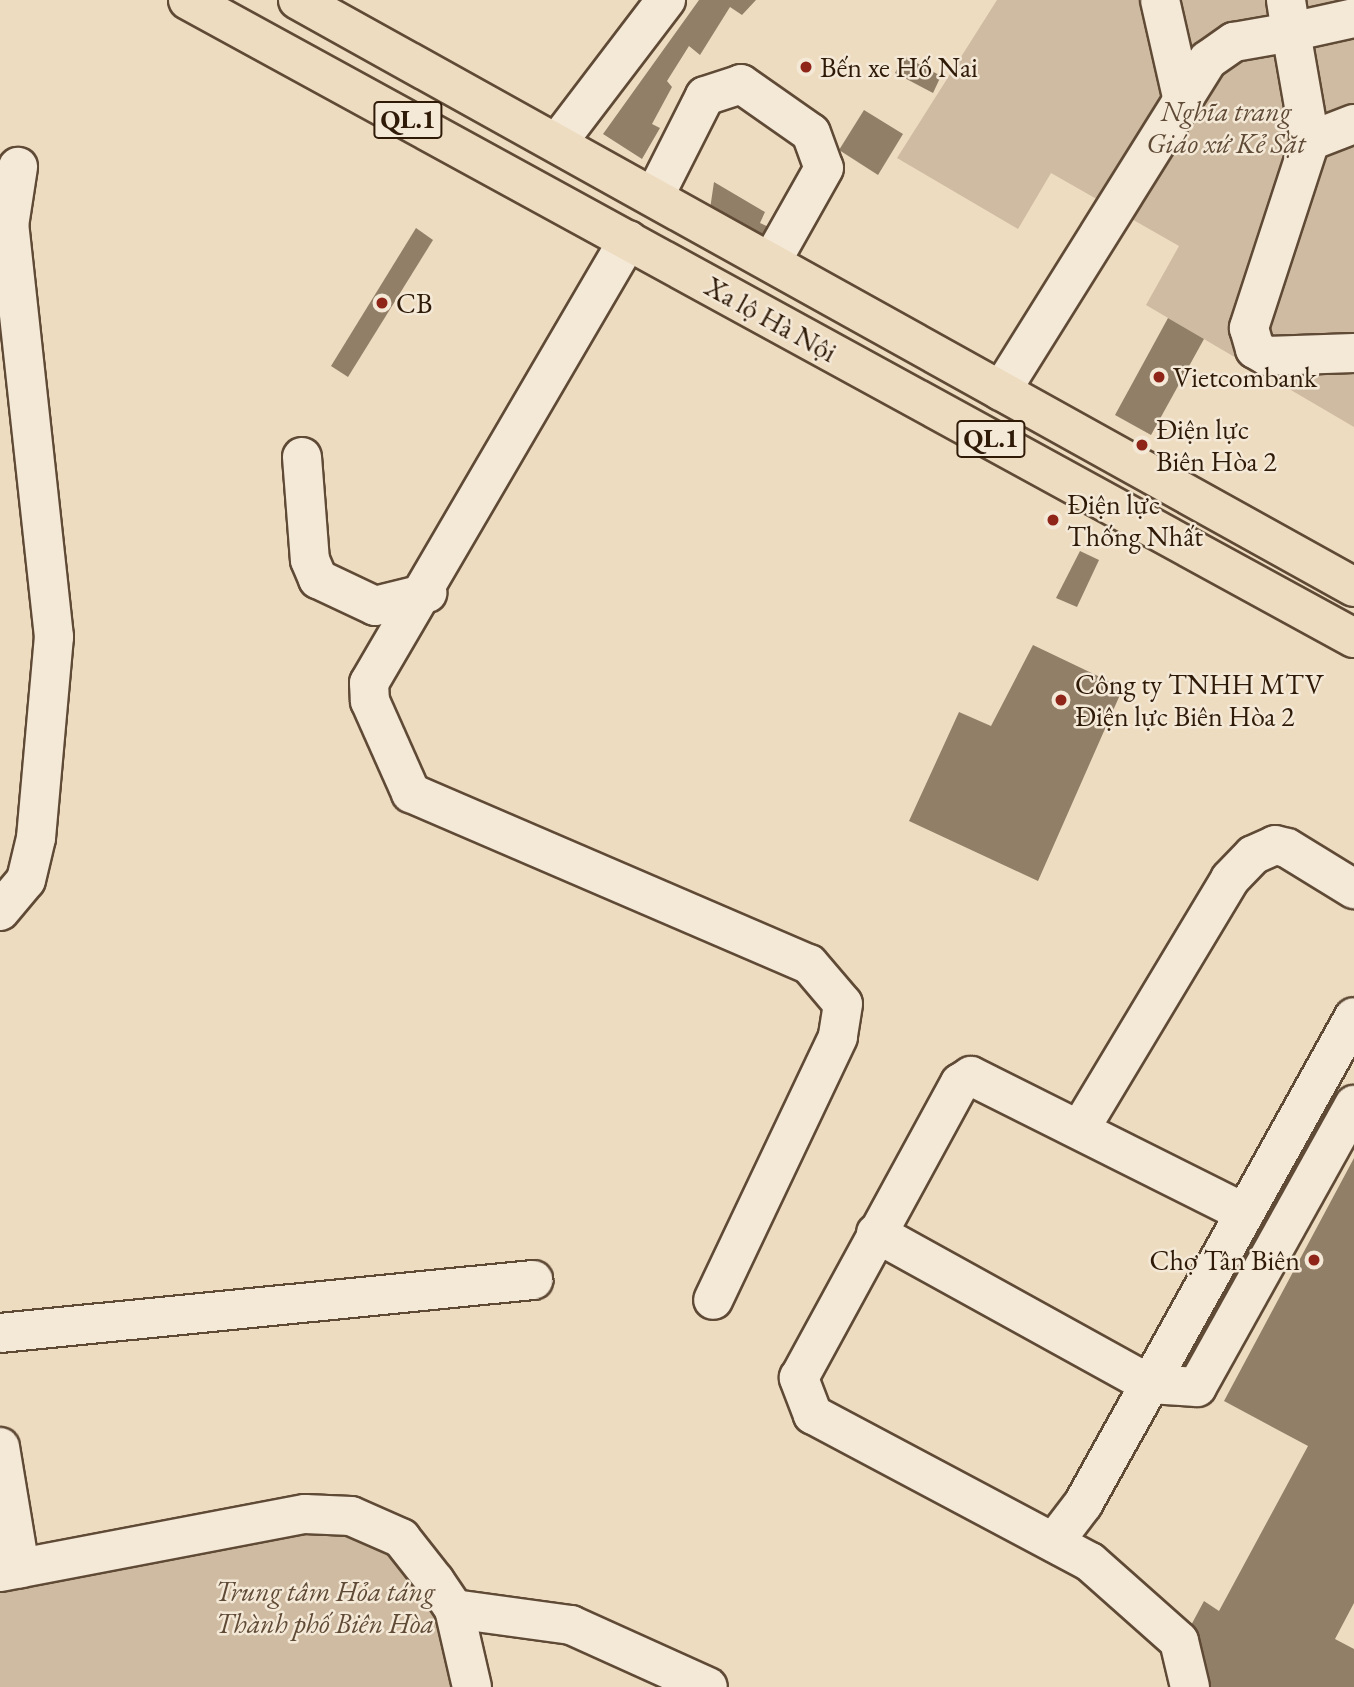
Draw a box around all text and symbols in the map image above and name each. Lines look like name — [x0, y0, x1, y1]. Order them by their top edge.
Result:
place label: Bến xe Hố Nai — [820, 50, 978, 84]
marker: Bến xe Hố Nai — [798, 59, 814, 75]
park label: Nghĩa trang Giáo xứ Kẻ Sặt — [1146, 94, 1306, 160]
road number: QL.1 — [373, 97, 443, 142]
street label: Xa lộ Hà Nội — [699, 269, 843, 369]
place label: CB — [396, 286, 432, 320]
marker: CB — [374, 295, 390, 311]
place label: Vietcombank — [1173, 360, 1317, 394]
marker: Vietcombank — [1151, 369, 1167, 385]
place label: Điện lực Biên Hòa 2 — [1156, 412, 1277, 478]
road number: QL.1 — [956, 416, 1026, 462]
marker: Điện lực Biên Hòa 2 — [1134, 437, 1150, 453]
place label: Điện lực Thống Nhất — [1067, 487, 1203, 553]
marker: Điện lực Thống Nhất — [1045, 512, 1061, 528]
place label: Công ty TNHH MTV Điện lực Biên Hòa 2 — [1075, 667, 1324, 733]
marker: Công ty TNHH MTV Điện lực Biên Hòa 2 — [1053, 692, 1069, 708]
place label: Chợ Tân Biên — [1150, 1243, 1300, 1277]
marker: Chợ Tân Biên — [1306, 1252, 1322, 1268]
park label: Trung tâm Hỏa táng Thành phố Biên Hòa — [215, 1574, 435, 1640]

